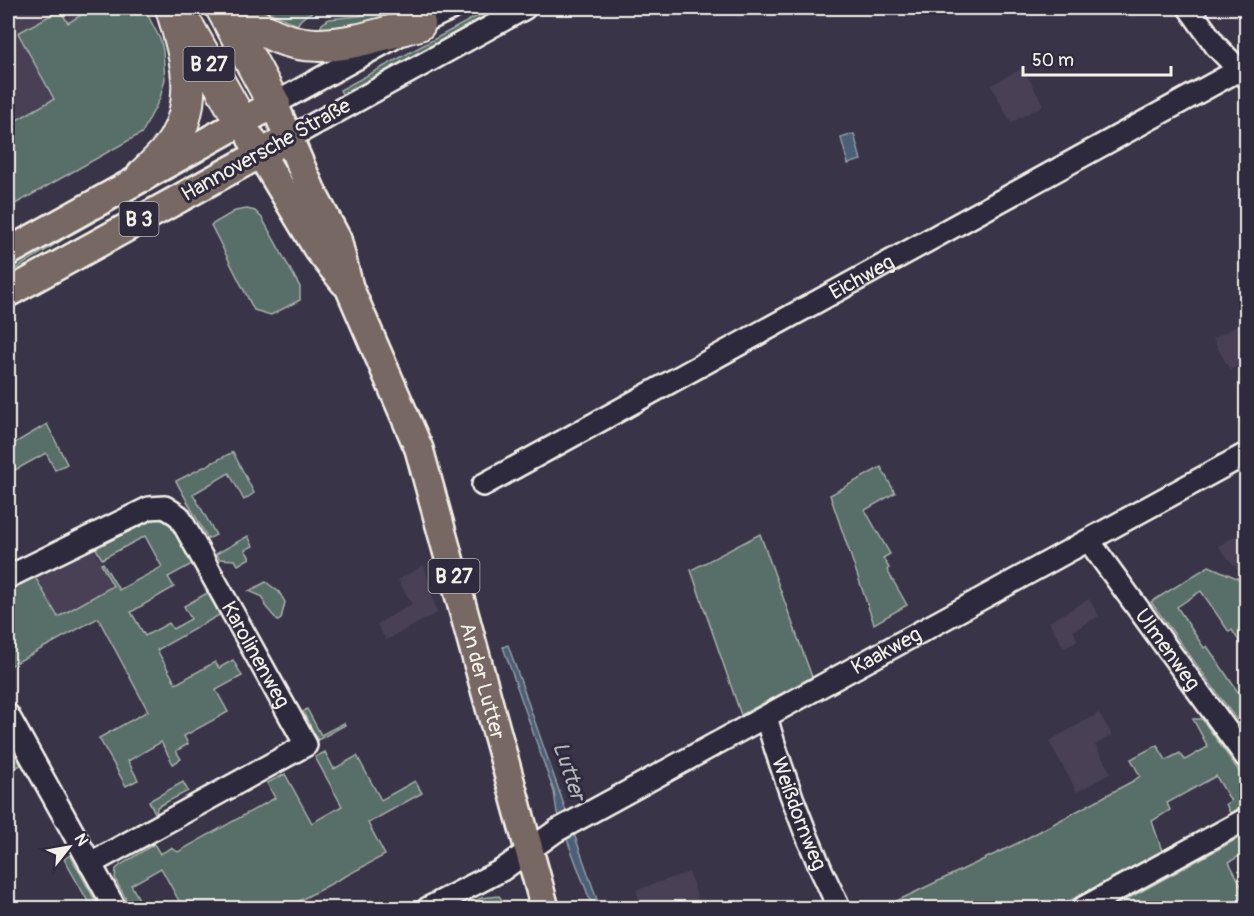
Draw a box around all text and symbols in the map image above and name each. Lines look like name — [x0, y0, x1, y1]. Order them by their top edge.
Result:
scale bar — [1023, 39, 1172, 77]
road number: B 27 — [184, 47, 234, 81]
text: 50 m — [1032, 49, 1074, 72]
street label: Hannoversche Straße — [176, 92, 356, 208]
road number: B 3 — [120, 202, 158, 236]
street label: Eichweg — [824, 248, 899, 306]
road number: B 27 — [428, 559, 480, 593]
street label: Karolinenweg — [215, 596, 296, 713]
street label: Ulmenweg — [1129, 603, 1206, 696]
street label: An der Lutter — [454, 619, 512, 743]
street label: Kaakweg — [846, 621, 926, 681]
water label: Lutter — [546, 738, 593, 807]
street label: Weißdornweg — [766, 753, 833, 874]
north arrow — [39, 817, 99, 877]
text: N — [70, 830, 92, 850]

